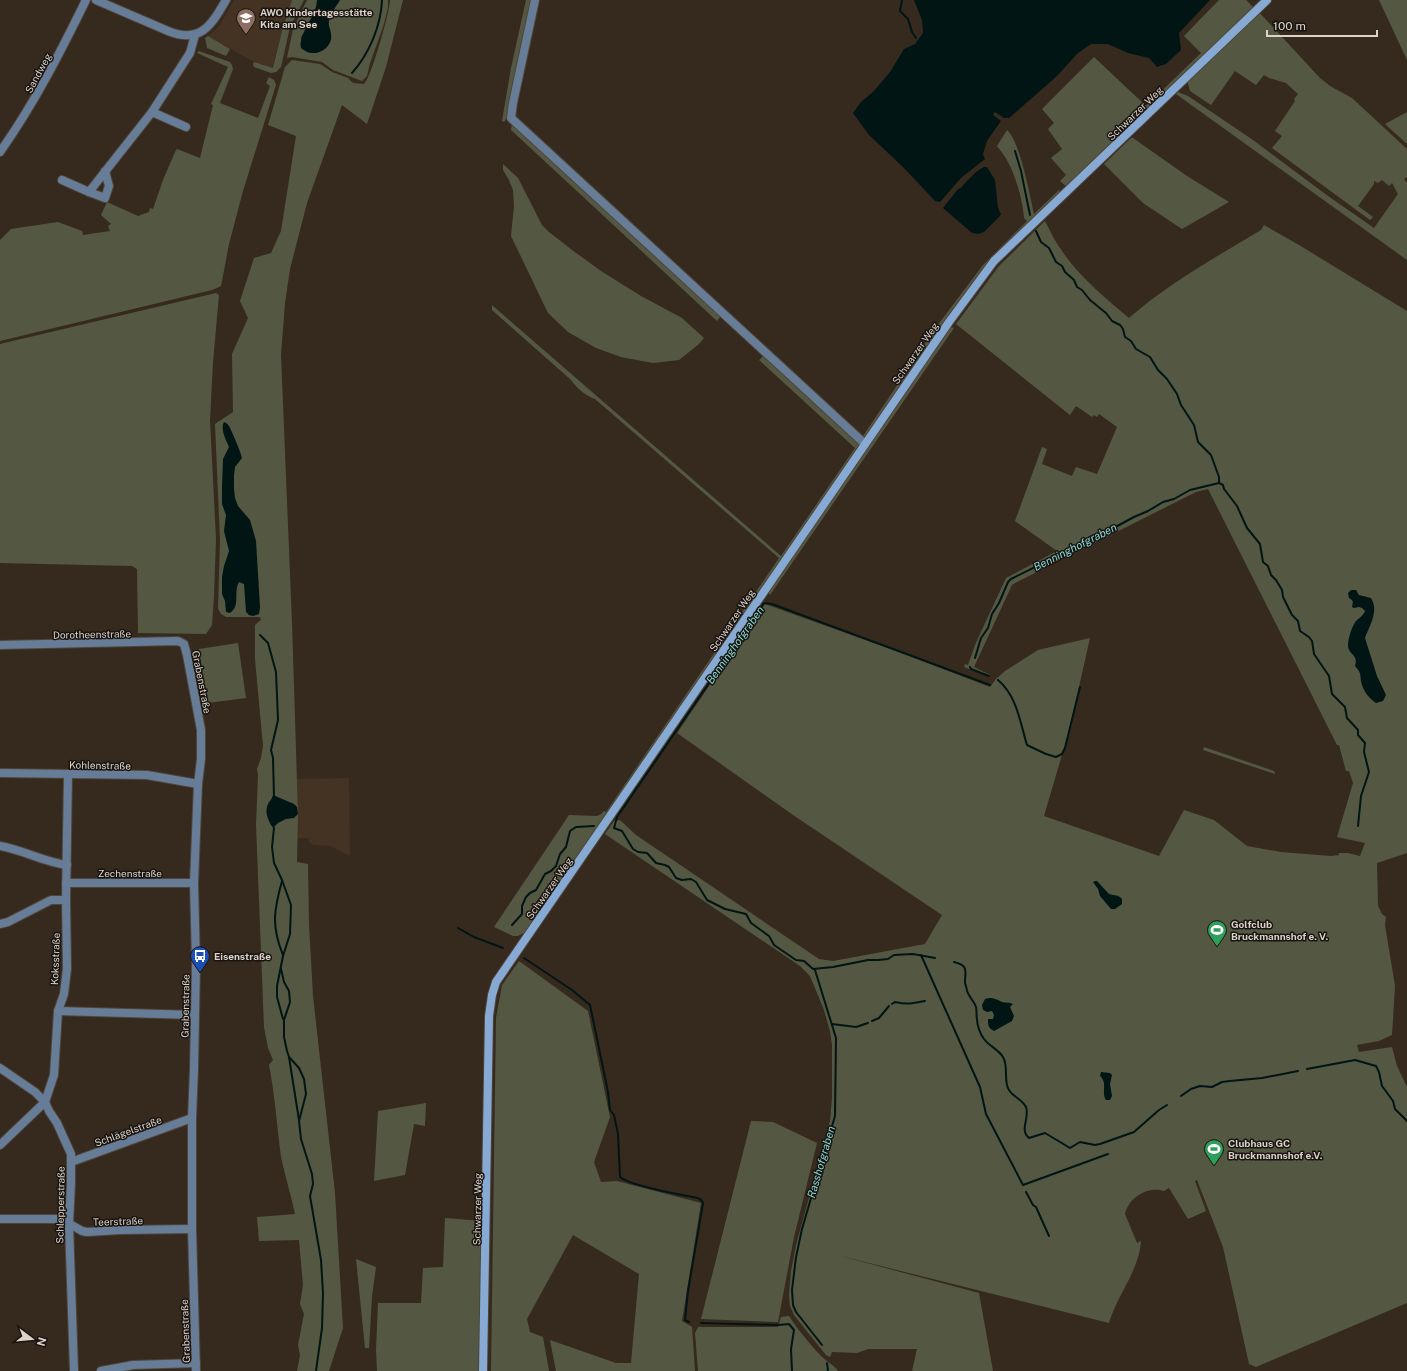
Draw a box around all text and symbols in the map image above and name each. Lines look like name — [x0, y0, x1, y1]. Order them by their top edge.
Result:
place label: AWO Kindertagesstätte Kita am See — [260, 6, 373, 30]
school or university icon: AWO Kindertagesstätte Kita am See — [235, 7, 257, 35]
scale bar — [1267, 12, 1377, 38]
text: 100 m — [1273, 19, 1306, 33]
street label: Sandweg — [22, 51, 54, 95]
street label: Schwarzer Weg — [1105, 84, 1165, 142]
street label: Schwarzer Weg — [889, 320, 941, 386]
water label: Benninghofgraben — [1031, 521, 1119, 573]
street label: Schwarzer Weg — [707, 587, 757, 653]
water label: Benninghofgraben — [704, 604, 766, 686]
street label: Dorotheenstraße — [53, 627, 132, 641]
street label: Grabenstraße — [190, 650, 214, 715]
street label: Kohlenstraße — [69, 758, 131, 772]
street label: Schwarzer Weg — [523, 855, 575, 921]
street label: Zechenstraße — [98, 867, 162, 879]
place label: Golfclub Bruckmannshof e. V. — [1231, 918, 1329, 942]
sports icon: Golfclub Bruckmannshof e. V. — [1206, 919, 1228, 947]
street label: Koksstraße — [48, 932, 62, 985]
bus stop icon: Eisenstraße — [189, 945, 211, 973]
place label: Eisenstraße — [214, 950, 271, 962]
street label: Grabenstraße — [178, 974, 192, 1038]
street label: Schlägelstraße — [93, 1113, 164, 1149]
water label: Rasshofgraben — [805, 1125, 837, 1199]
place label: Clubhaus GC Bruckmannshof e.V. — [1228, 1137, 1323, 1161]
sports icon: Clubhaus GC Bruckmannshof e.V. — [1203, 1138, 1225, 1166]
street label: Schlepperstraße — [53, 1166, 67, 1244]
street label: Schwarzer Weg — [470, 1173, 484, 1245]
street label: Teerstraße — [93, 1214, 144, 1228]
street label: Grabenstraße — [178, 1299, 192, 1363]
north arrow — [12, 1319, 52, 1359]
text: N — [35, 1336, 49, 1348]

